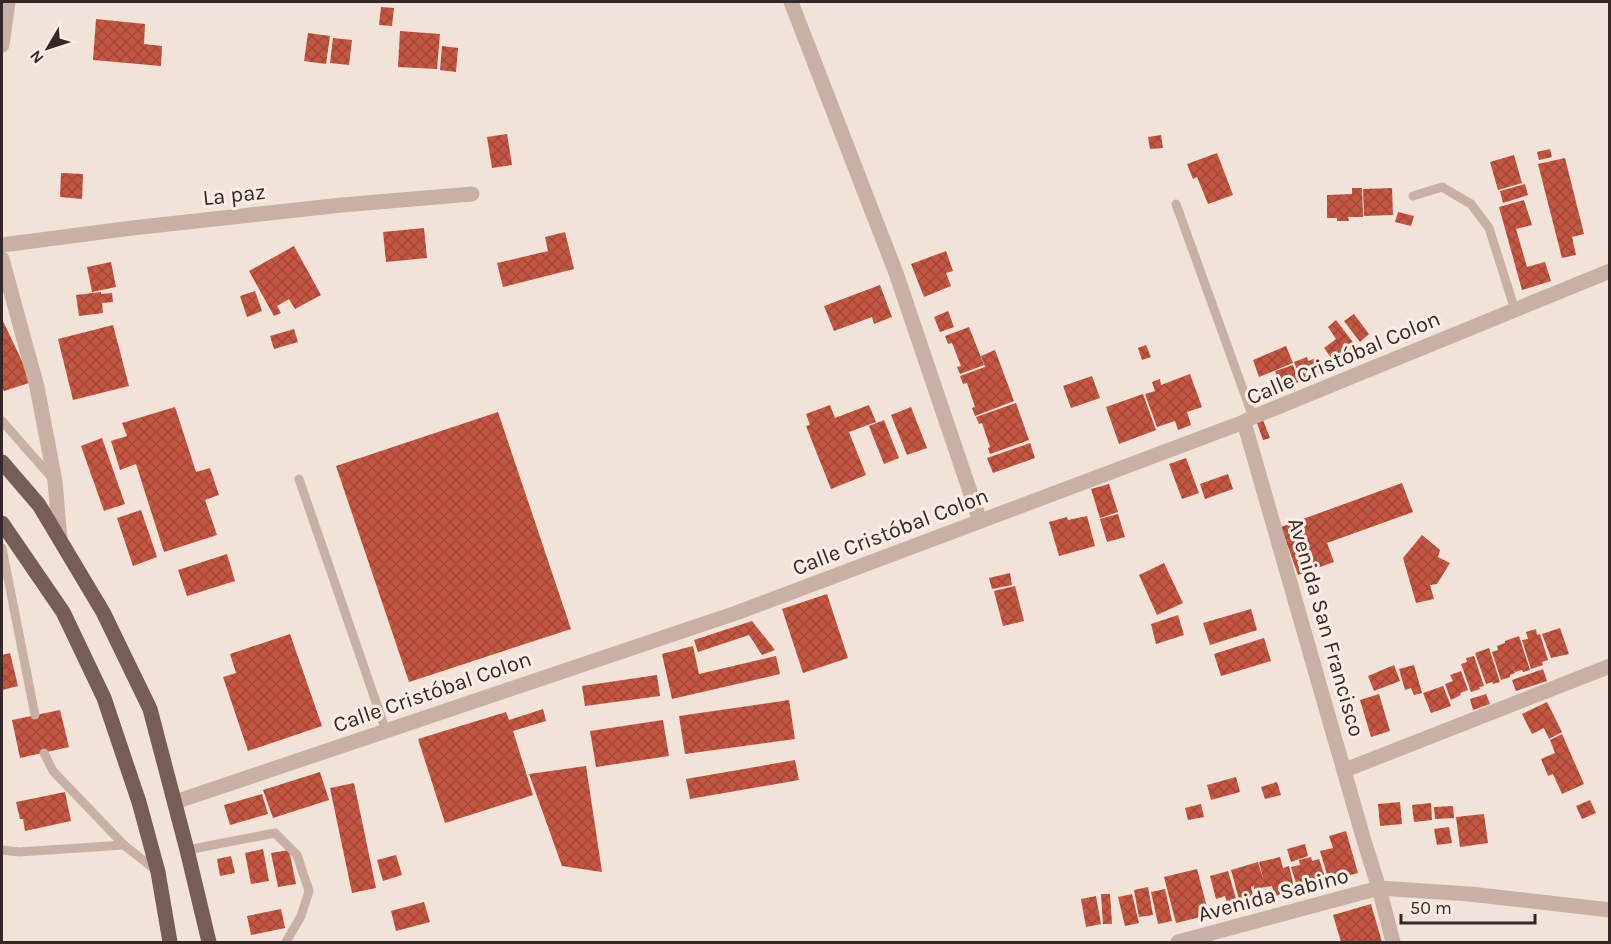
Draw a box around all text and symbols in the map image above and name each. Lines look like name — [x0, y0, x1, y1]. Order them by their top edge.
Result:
north arrow — [18, 18, 78, 78]
text: N — [26, 47, 48, 68]
street label: La paz — [201, 179, 267, 211]
street label: Calle Cristóbal Colon — [1243, 305, 1444, 410]
street label: Calle Cristóbal Colon — [789, 483, 992, 581]
street label: Avenida San Francisco — [1282, 515, 1370, 740]
street label: Calle Cristóbal Colon — [330, 646, 535, 738]
street label: Avenida Sabino — [1195, 862, 1351, 928]
scale bar — [1401, 887, 1534, 925]
text: 50 m — [1410, 897, 1452, 919]

